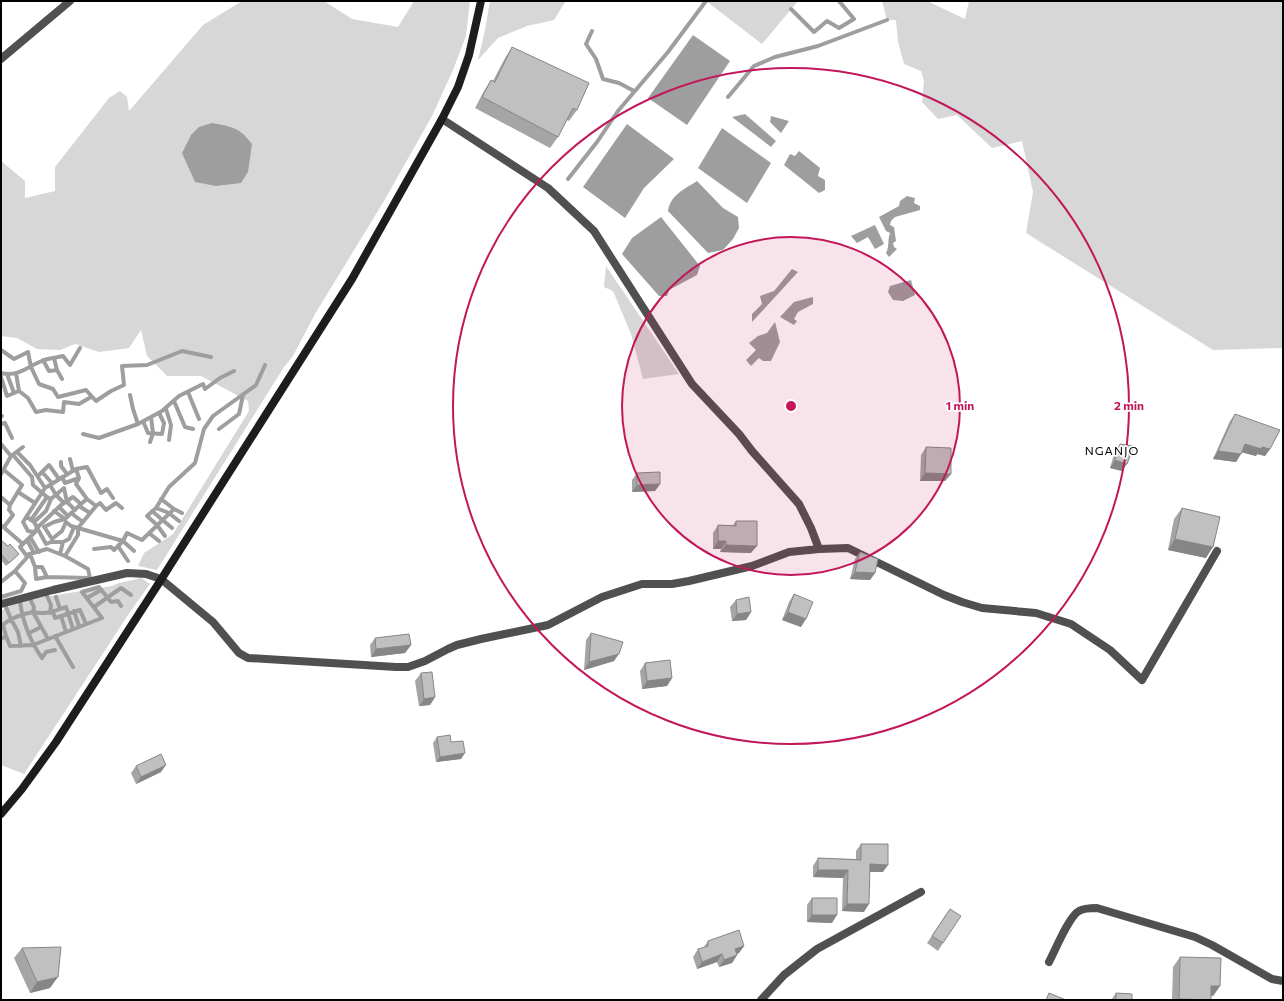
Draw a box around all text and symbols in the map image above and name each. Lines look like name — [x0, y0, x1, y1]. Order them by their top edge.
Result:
text: 1 min — [946, 398, 974, 412]
text: 2 min — [1114, 398, 1144, 412]
centre of rings — [784, 399, 798, 413]
district label: NGANJO — [1085, 443, 1139, 458]

